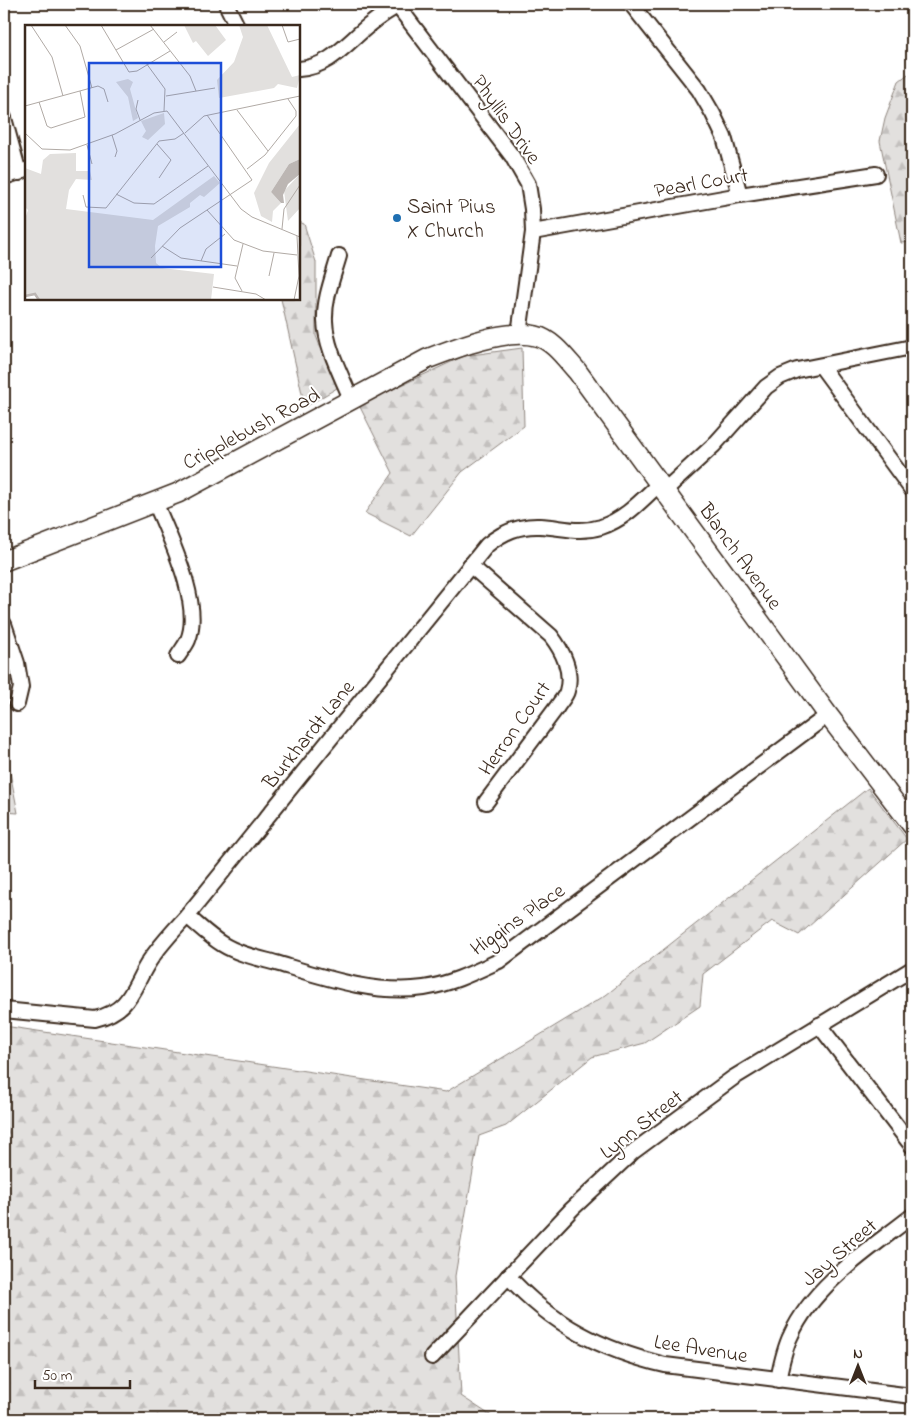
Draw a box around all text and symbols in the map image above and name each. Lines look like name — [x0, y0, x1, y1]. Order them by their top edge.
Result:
inset map — [25, 25, 300, 300]
street label: Phyllis Drive — [462, 69, 548, 173]
street label: Pearl Court — [652, 161, 751, 207]
place label: Saint Pius X Church — [407, 193, 496, 247]
marker: Saint Pius X Church — [391, 212, 403, 224]
street label: Cripplebush Road — [178, 381, 326, 479]
street label: Blanch Avenue — [690, 497, 789, 617]
street label: Burkhardt Lane — [256, 674, 363, 797]
street label: Herron Court — [472, 676, 559, 782]
street label: Higgins Place — [465, 877, 573, 966]
street label: Lynn Street — [594, 1083, 691, 1169]
street label: Jay Street — [796, 1212, 886, 1296]
street label: Lee Avenue — [652, 1328, 750, 1372]
north arrow — [834, 1340, 884, 1390]
text: N — [853, 1344, 863, 1365]
scale bar — [35, 1358, 130, 1390]
text: 50 m — [42, 1365, 73, 1387]

